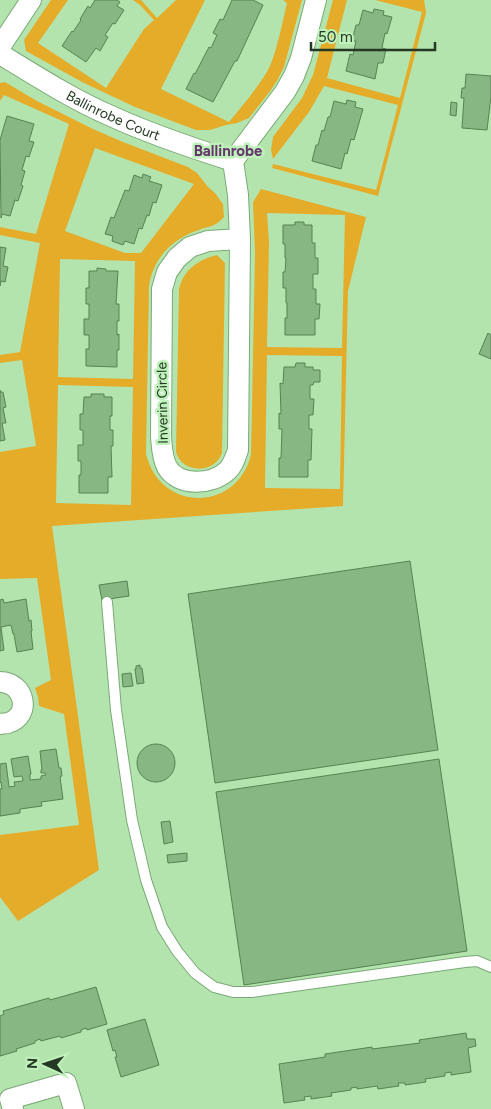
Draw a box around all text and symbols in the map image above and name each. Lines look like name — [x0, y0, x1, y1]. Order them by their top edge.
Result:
scale bar — [311, 20, 435, 52]
text: 50 m — [318, 28, 353, 46]
street label: Ballinrobe Court — [63, 87, 162, 144]
district label: Ballinrobe — [194, 142, 263, 160]
street label: Inverin Circle — [153, 362, 172, 444]
north arrow — [20, 1039, 70, 1089]
text: N — [24, 1057, 41, 1069]

